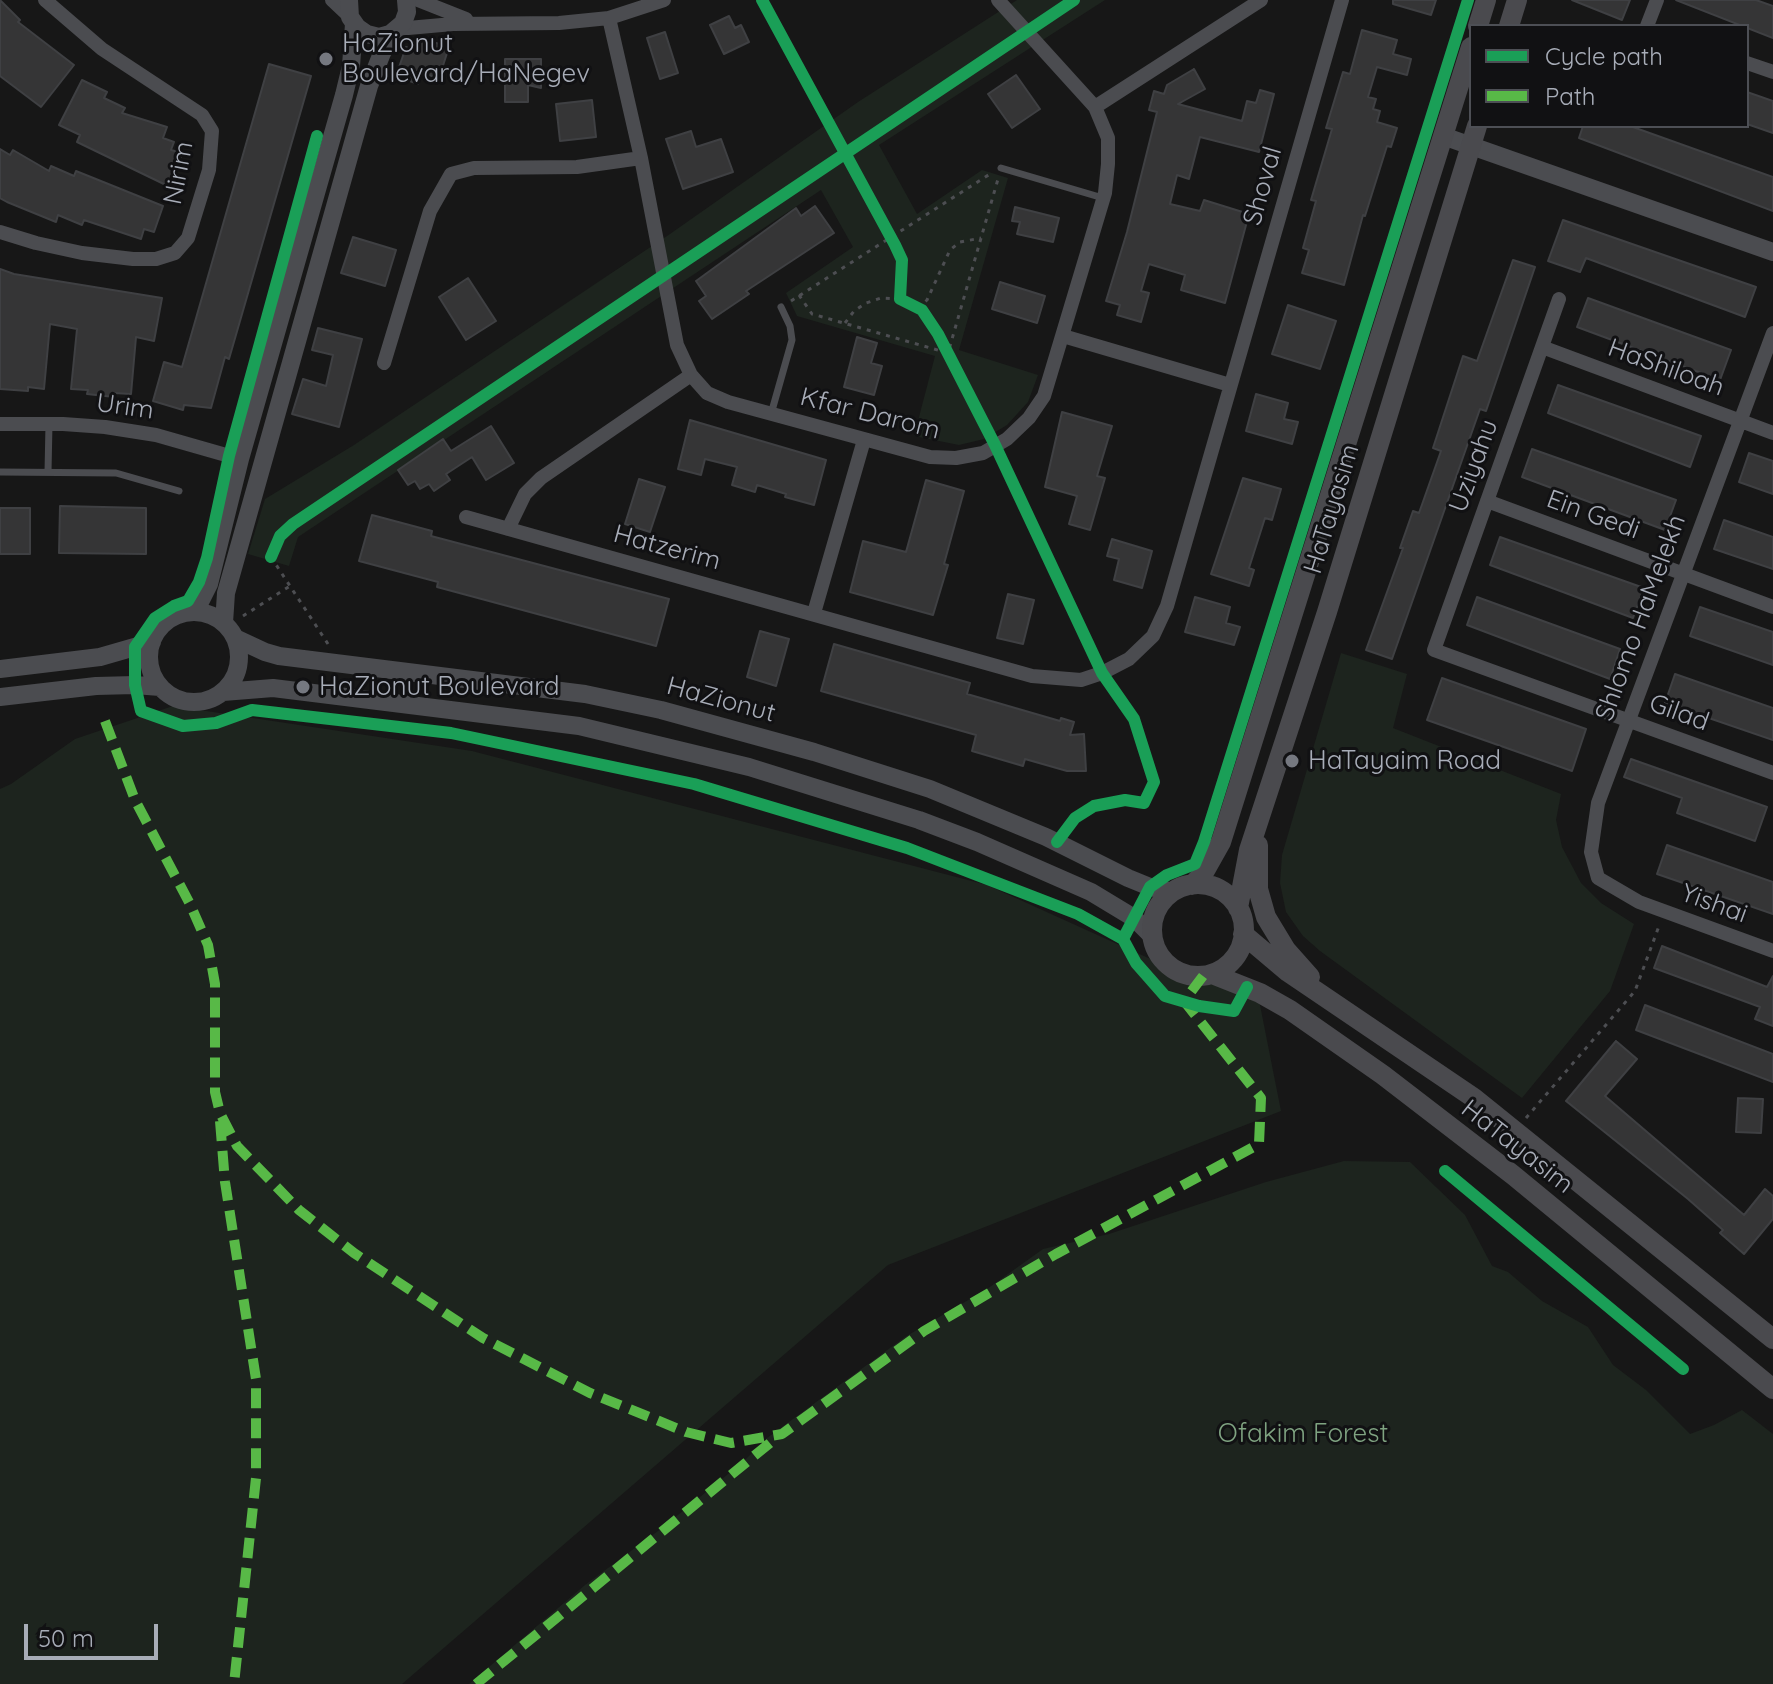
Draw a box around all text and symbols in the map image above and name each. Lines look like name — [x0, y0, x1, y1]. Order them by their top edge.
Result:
legend — [1469, 24, 1749, 128]
place label: HaZionut Boulevard/HaNegev — [342, 28, 590, 90]
text: Cycle path — [1545, 41, 1663, 71]
marker: HaZionut Boulevard/HaNegev — [317, 50, 335, 68]
text: Path — [1545, 81, 1596, 111]
street label: Nirim — [158, 139, 200, 207]
street label: Shoval — [1237, 143, 1289, 229]
street label: HaShiloah — [1604, 333, 1728, 403]
street label: Kfar Darom — [797, 382, 943, 446]
street label: Urim — [94, 388, 156, 426]
street label: Uziyahu — [1443, 415, 1505, 517]
street label: HaTayasim — [1298, 441, 1366, 577]
street label: Ein Gedi — [1542, 484, 1644, 546]
street label: Shlomo HaMelekh — [1589, 511, 1693, 725]
street label: Hatzerim — [610, 519, 724, 577]
place label: HaZionut Boulevard — [319, 671, 560, 703]
street label: HaZionut — [663, 671, 779, 729]
marker: HaZionut Boulevard — [294, 678, 312, 696]
street label: Gilad — [1645, 688, 1713, 738]
place label: HaTayaim Road — [1308, 745, 1501, 777]
marker: HaTayaim Road — [1283, 752, 1301, 770]
street label: Yishai — [1677, 878, 1751, 930]
street label: HaTayasim — [1455, 1094, 1579, 1200]
park label: Ofakim Forest — [1218, 1418, 1388, 1450]
scale bar — [28, 1608, 162, 1658]
text: 50 m — [38, 1623, 94, 1653]

